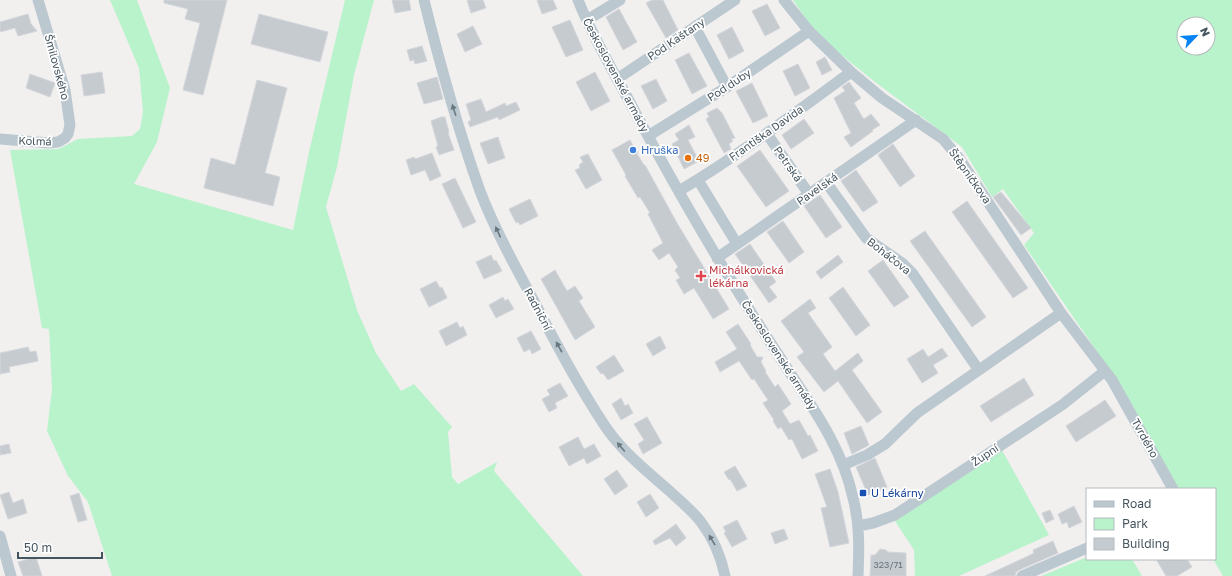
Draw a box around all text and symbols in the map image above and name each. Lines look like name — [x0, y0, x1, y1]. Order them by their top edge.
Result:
street label: Pod Kaštany — [645, 15, 707, 62]
street label: Československé armády — [581, 16, 652, 134]
north arrow — [1176, 16, 1216, 56]
text: N — [1198, 25, 1213, 38]
street label: Šmilovského — [43, 33, 73, 101]
street label: Pod duby — [704, 66, 753, 103]
street label: Františka Davida — [726, 102, 805, 163]
one-way arrow — [451, 104, 457, 116]
street label: Kolmá — [18, 133, 52, 148]
place label: Hruška — [641, 143, 678, 156]
street label: Petrská — [772, 143, 805, 184]
marker: Hruška — [628, 145, 638, 155]
street label: Štěpničkova — [947, 146, 994, 206]
place label: 49 — [696, 151, 709, 164]
marker: 49 — [683, 153, 693, 163]
street label: Pavelská — [794, 170, 840, 207]
one-way arrow — [495, 226, 502, 238]
street label: Boháčova — [865, 235, 914, 277]
place label: Michálkovická lékárna — [709, 263, 784, 289]
marker: Michálkovická lékárna — [696, 271, 706, 281]
street label: Radniční — [522, 286, 555, 333]
street label: Československé armády — [739, 298, 820, 412]
one-way arrow — [555, 341, 562, 353]
street label: Tvrdého — [1129, 416, 1162, 460]
street label: Župní — [969, 440, 1001, 468]
one-way arrow — [617, 442, 626, 453]
place label: U Lékárny — [871, 486, 924, 499]
marker: U Lékárny — [858, 488, 868, 498]
legend — [1086, 488, 1216, 560]
text: Road — [1122, 496, 1151, 511]
text: Park — [1122, 516, 1148, 531]
scale bar — [18, 534, 102, 560]
one-way arrow — [708, 534, 715, 546]
text: Building — [1122, 536, 1170, 551]
text: 50 m — [24, 540, 52, 555]
house number: 323/71 — [873, 559, 903, 570]

